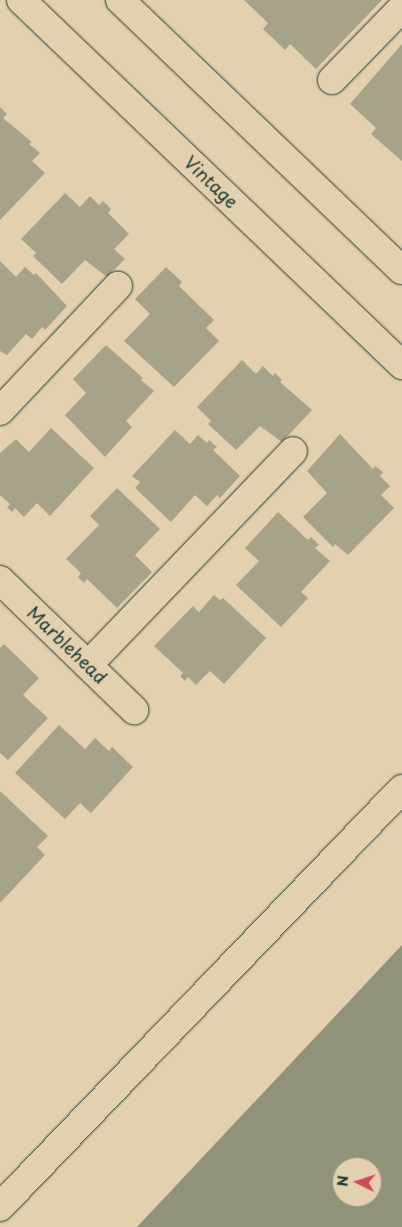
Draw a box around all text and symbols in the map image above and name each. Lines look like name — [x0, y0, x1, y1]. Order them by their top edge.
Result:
street label: Vintage — [180, 151, 242, 213]
street label: Marblehead — [23, 602, 111, 688]
north arrow — [332, 1157, 382, 1207]
text: N — [332, 1175, 353, 1187]

